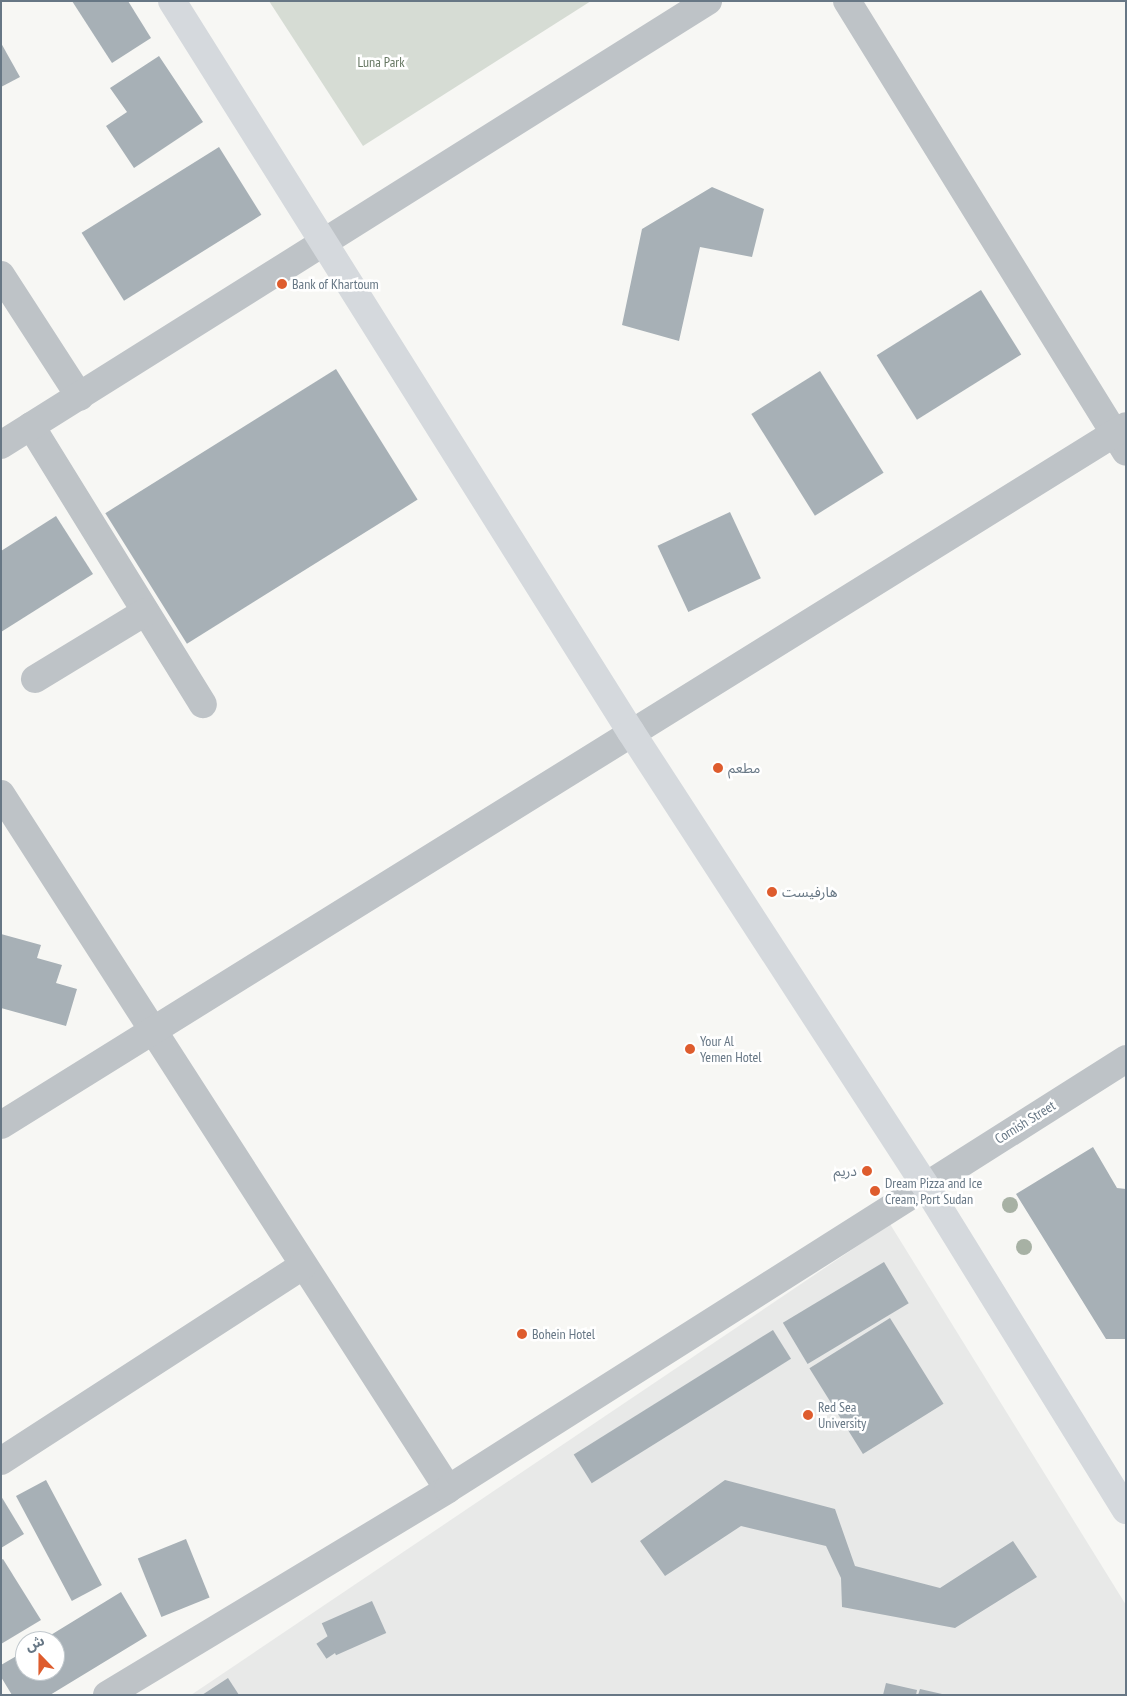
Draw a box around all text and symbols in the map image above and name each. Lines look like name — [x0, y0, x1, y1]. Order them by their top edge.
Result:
park label: Luna Park — [357, 54, 405, 70]
place label: Bank of Khartoum — [292, 276, 379, 292]
marker: Bank of Khartoum — [276, 278, 288, 290]
place label: مطعم — [728, 760, 760, 776]
marker: مطعم — [712, 762, 724, 774]
place label: هارفيست — [782, 884, 838, 900]
marker: هارفيست — [766, 886, 778, 898]
place label: Your Al Yemen Hotel — [700, 1033, 761, 1066]
marker: Your Al Yemen Hotel — [684, 1043, 696, 1055]
street label: Cornish Street — [992, 1097, 1058, 1147]
place label: دريم — [834, 1163, 857, 1179]
marker: دريم — [861, 1165, 873, 1177]
place label: Dream Pizza and Ice Cream, Port Sudan — [885, 1175, 982, 1208]
marker: Dream Pizza and Ice Cream, Port Sudan — [869, 1185, 881, 1197]
place label: Bohein Hotel — [532, 1326, 595, 1342]
marker: Bohein Hotel — [516, 1328, 528, 1340]
place label: Red Sea University — [818, 1399, 866, 1431]
marker: Red Sea University — [802, 1409, 814, 1421]
north arrow — [15, 1631, 65, 1681]
text: ش — [22, 1631, 47, 1655]

